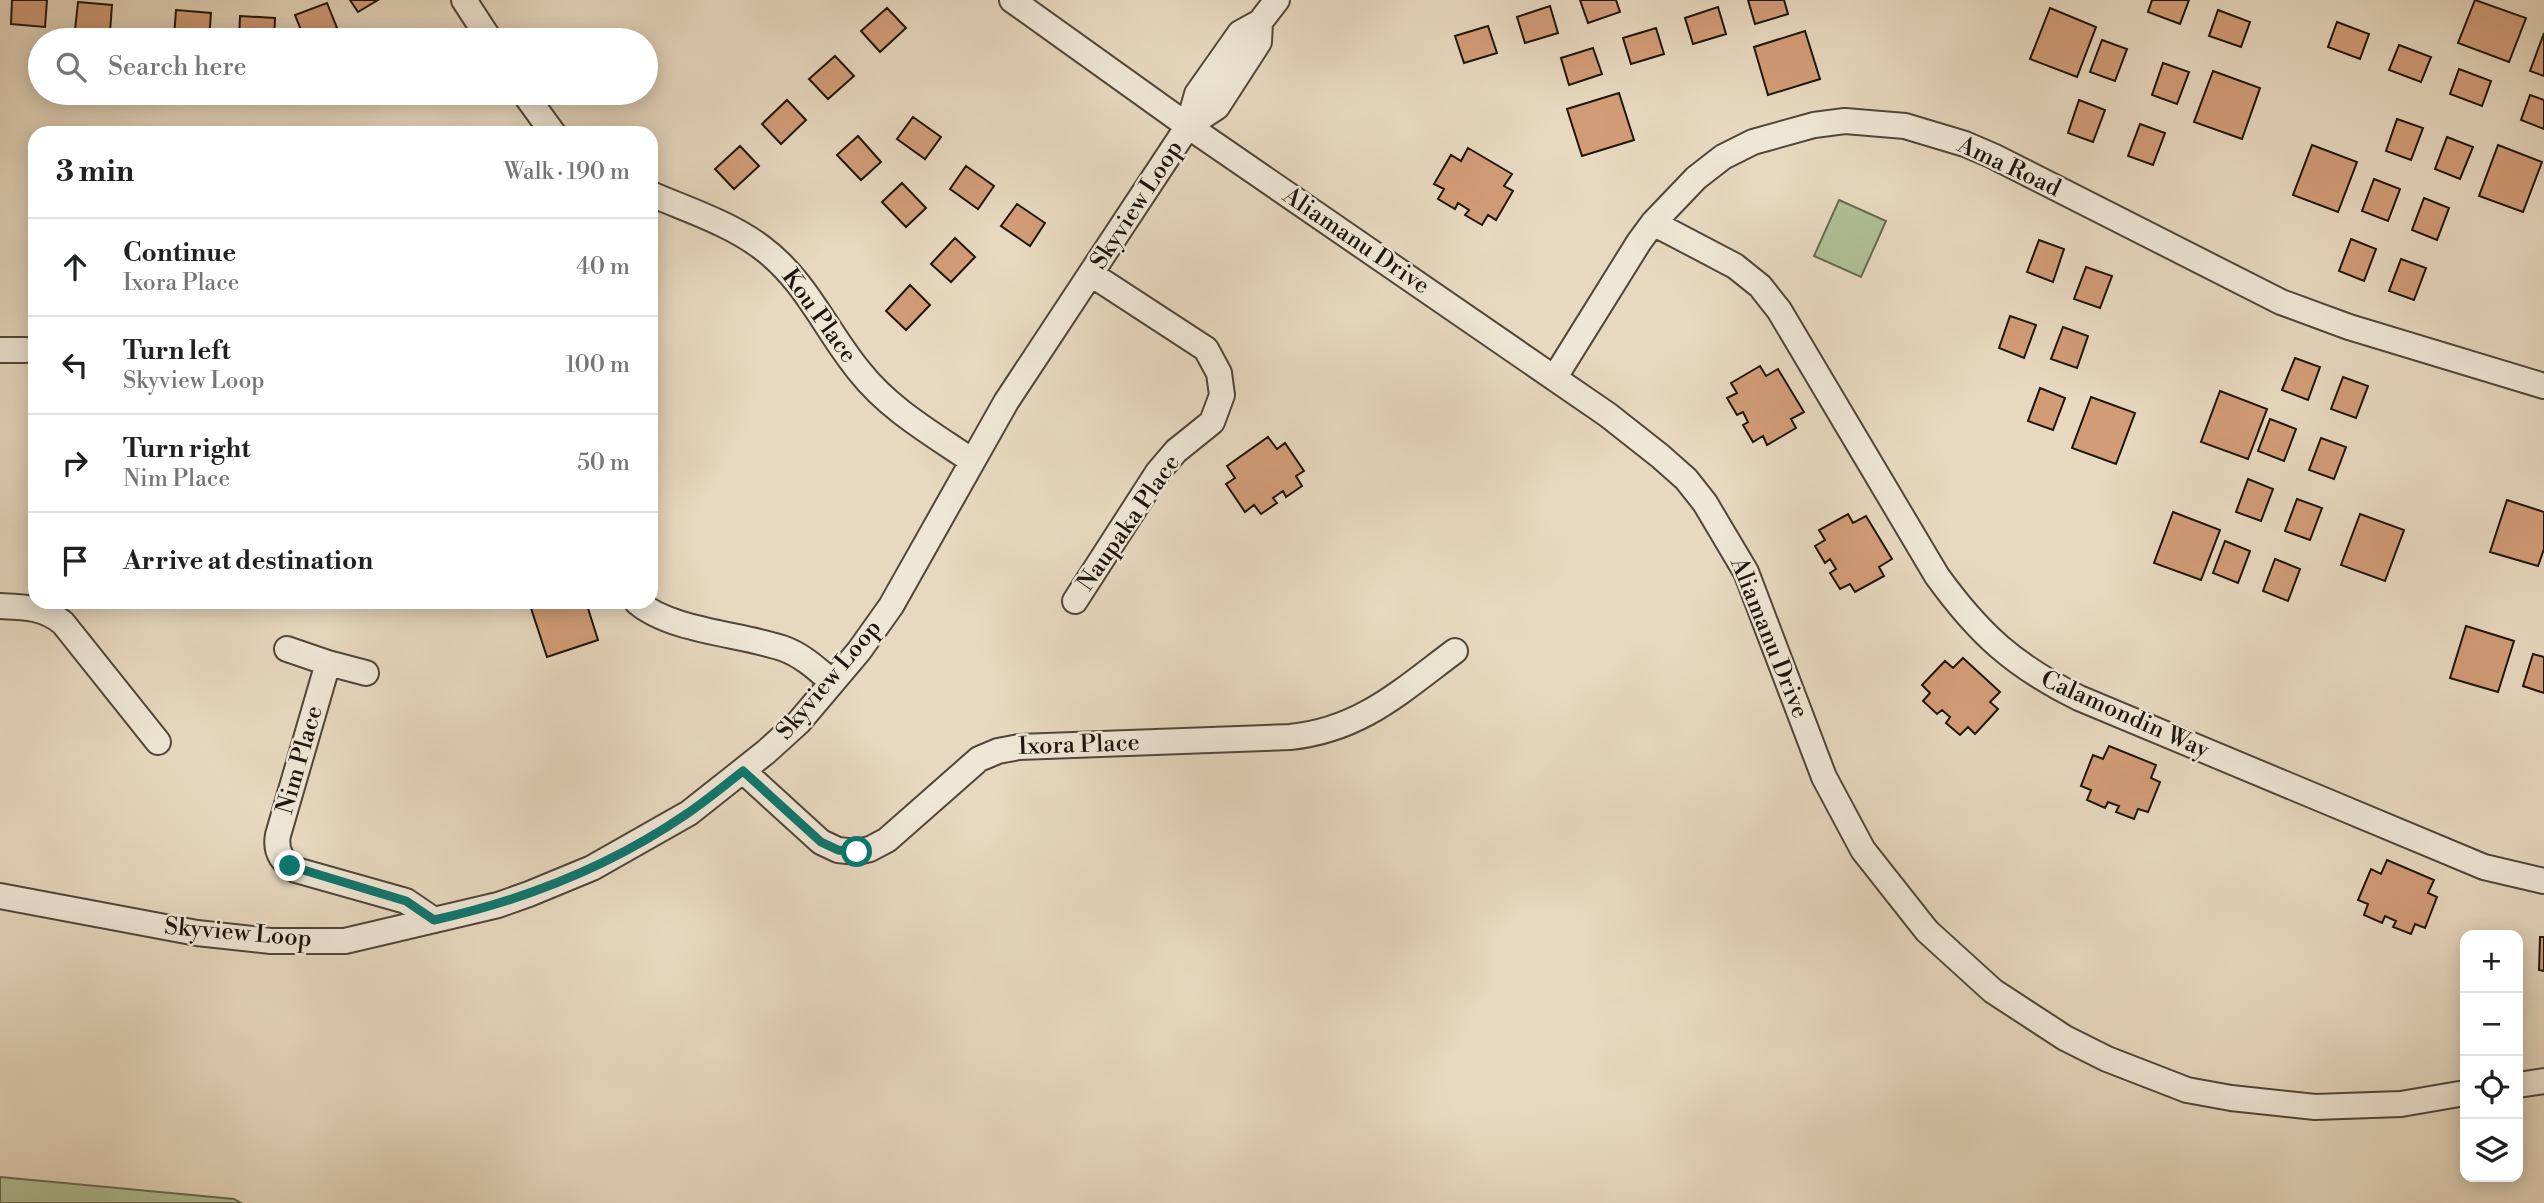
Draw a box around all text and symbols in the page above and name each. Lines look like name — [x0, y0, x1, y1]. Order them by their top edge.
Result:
search box — [28, 28, 658, 105]
icon: search — [52, 48, 90, 86]
text: Search here — [108, 51, 247, 83]
street label: Ama Road — [1952, 130, 2066, 204]
street label: Skyview Loop — [1084, 135, 1190, 275]
text: 3 min — [56, 153, 134, 191]
text: Walk · 190 m — [504, 158, 630, 186]
street label: Aliamanu Drive — [1276, 180, 1435, 301]
text: Continue — [123, 237, 236, 269]
icon: ahead — [56, 248, 94, 286]
text: 40 m — [576, 253, 630, 281]
street label: Kou Place — [775, 263, 863, 369]
text: Ixora Place — [123, 269, 239, 297]
text: Turn left — [123, 335, 231, 367]
icon: left — [56, 346, 94, 384]
text: 100 m — [565, 351, 630, 379]
text: Skyview Loop — [123, 367, 265, 395]
text: Turn right — [123, 433, 251, 465]
icon: right — [56, 444, 94, 482]
text: 50 m — [577, 449, 630, 477]
street label: Naupaka Place — [1071, 449, 1187, 597]
text: Nim Place — [123, 465, 230, 493]
icon: arrive — [56, 542, 94, 580]
text: Arrive at destination — [123, 545, 373, 577]
street label: Aliamanu Drive — [1723, 552, 1815, 723]
street label: Skyview Loop — [770, 614, 888, 746]
street label: Calamondin Way — [2036, 664, 2214, 766]
street label: Nim Place — [270, 702, 330, 818]
street label: Ixora Place — [1018, 728, 1140, 762]
route start — [841, 836, 872, 867]
route end — [274, 850, 305, 881]
street label: Skyview Loop — [163, 912, 313, 954]
map controls — [2460, 930, 2523, 1182]
button: + — [2460, 930, 2523, 993]
button: − — [2460, 993, 2523, 1056]
button: locate — [2460, 1056, 2523, 1119]
button: layers — [2460, 1119, 2523, 1182]

